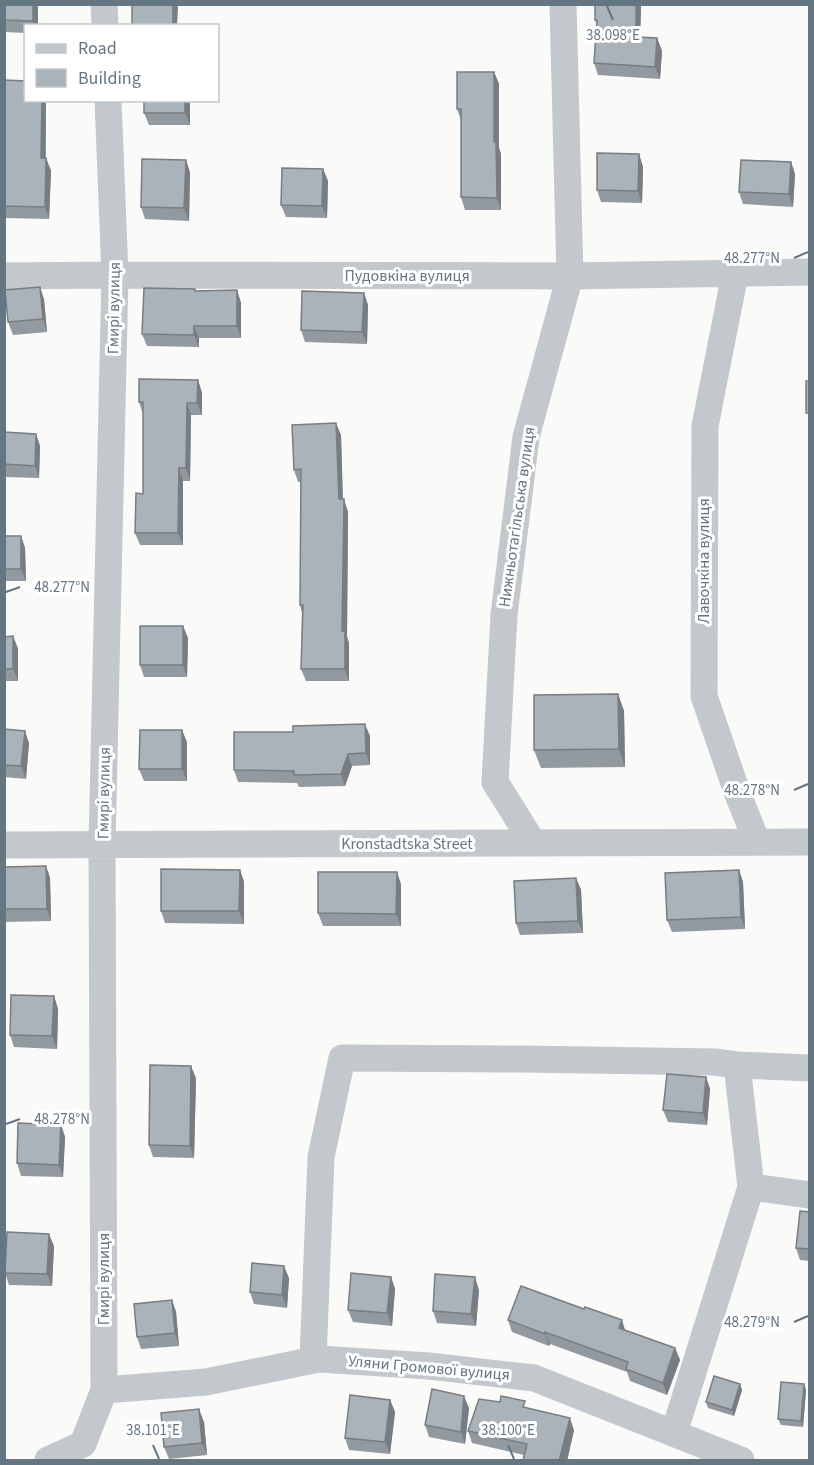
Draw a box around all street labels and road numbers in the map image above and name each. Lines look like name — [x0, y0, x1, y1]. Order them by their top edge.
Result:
street label: Гмирі вулиця — [102, 262, 126, 354]
street label: Пудовкіна вулиця — [344, 265, 470, 287]
street label: Нижньотагільська вулиця — [493, 425, 541, 609]
street label: Лавочкіна вулиця — [693, 498, 715, 624]
street label: Гмирі вулиця — [92, 747, 116, 839]
street label: Kronstadtska Street — [341, 833, 473, 855]
street label: Гмирі вулиця — [93, 1233, 115, 1325]
street label: Уляни Громової вулиця — [347, 1350, 511, 1386]

